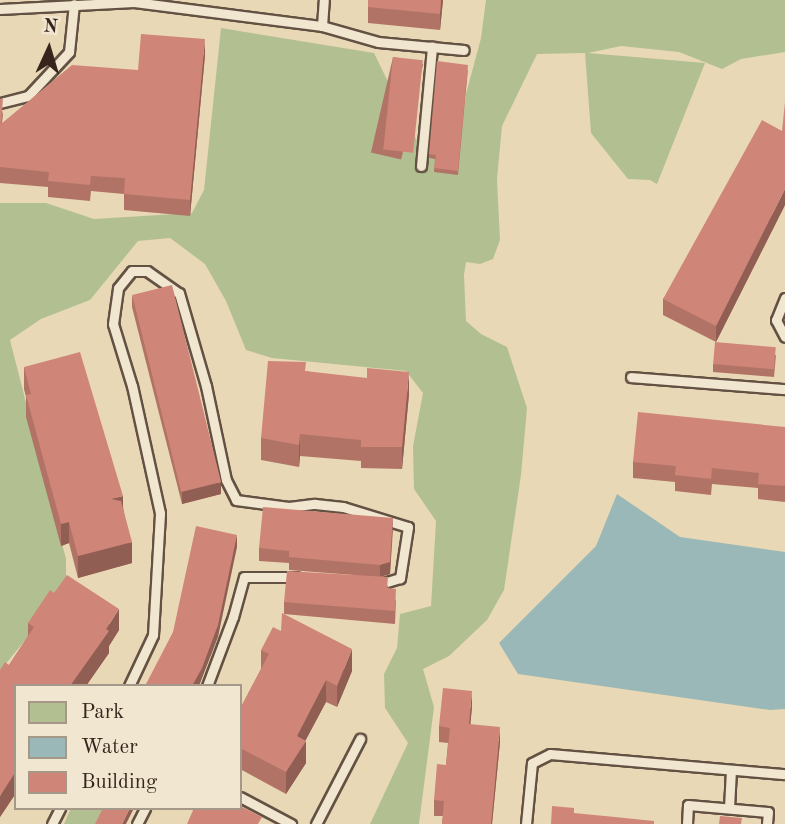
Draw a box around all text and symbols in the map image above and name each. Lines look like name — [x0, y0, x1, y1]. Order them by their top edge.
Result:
north arrow — [14, 14, 84, 84]
text: N — [43, 18, 58, 38]
legend — [14, 684, 242, 810]
text: Park — [81, 702, 124, 723]
text: Water — [81, 737, 138, 758]
text: Building — [81, 772, 157, 793]

